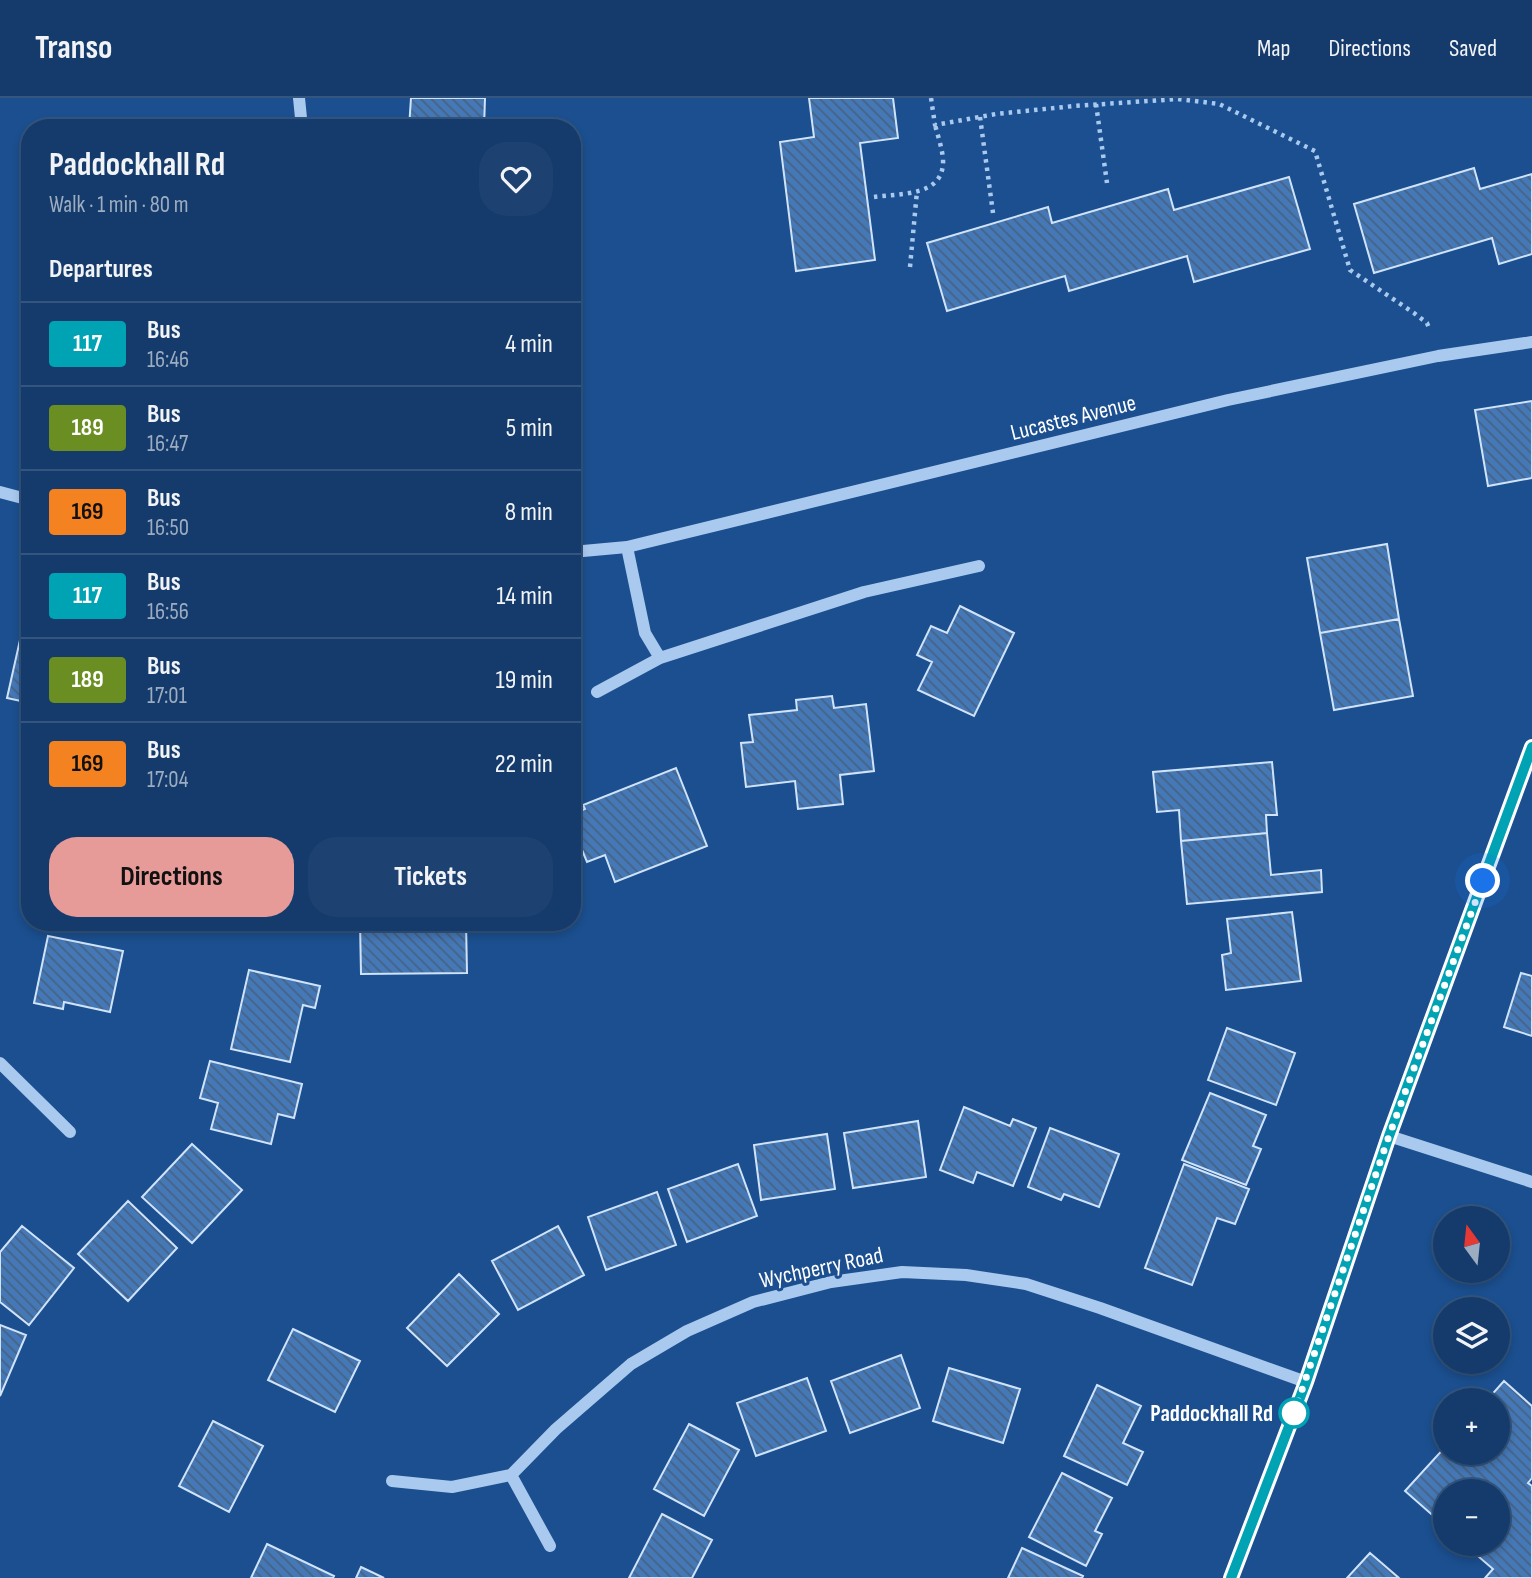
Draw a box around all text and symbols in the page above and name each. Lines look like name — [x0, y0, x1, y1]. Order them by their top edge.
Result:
text: Transo — [35, 28, 113, 68]
text: Map — [1257, 34, 1290, 63]
text: Directions — [1328, 34, 1411, 63]
text: Saved — [1449, 34, 1497, 63]
button: heart — [479, 142, 553, 216]
text: Paddockhall Rd — [49, 145, 225, 185]
text: Walk · 1 min · 80 m — [49, 191, 188, 219]
text: Departures — [49, 254, 153, 285]
text: Bus — [147, 315, 181, 346]
text: 117 — [73, 329, 102, 358]
text: 4 min — [505, 329, 553, 360]
text: 16:46 — [147, 346, 189, 374]
street label: Lucastes Avenue — [1008, 389, 1139, 447]
text: Bus — [147, 399, 181, 430]
text: 189 — [71, 413, 104, 442]
text: 5 min — [506, 413, 553, 444]
text: 16:47 — [147, 430, 188, 458]
text: Bus — [147, 483, 181, 514]
text: 169 — [71, 497, 104, 526]
text: 8 min — [505, 497, 553, 528]
text: 16:50 — [147, 514, 189, 542]
text: Bus — [147, 567, 181, 598]
text: 117 — [73, 581, 102, 610]
text: 14 min — [496, 581, 553, 612]
text: 16:56 — [147, 598, 189, 626]
text: Bus — [147, 651, 181, 682]
text: 189 — [71, 665, 104, 694]
text: 19 min — [496, 665, 553, 696]
text: 17:01 — [147, 682, 187, 710]
text: Bus — [147, 735, 181, 766]
text: 169 — [71, 749, 104, 778]
text: 22 min — [495, 749, 553, 780]
text: 17:04 — [147, 766, 188, 794]
button: Directions — [49, 837, 294, 917]
button: Tickets — [308, 837, 553, 917]
your location — [1465, 863, 1500, 898]
north arrow — [1433, 1206, 1510, 1283]
map controls — [1433, 1206, 1510, 1556]
street label: Wychperry Road — [757, 1241, 886, 1295]
button: layers — [1433, 1297, 1510, 1374]
button: + — [1433, 1388, 1510, 1465]
marker: Paddockhall Rd — [1279, 1398, 1309, 1428]
place label: Paddockhall Rd — [1150, 1400, 1273, 1428]
button: − — [1433, 1479, 1510, 1556]

